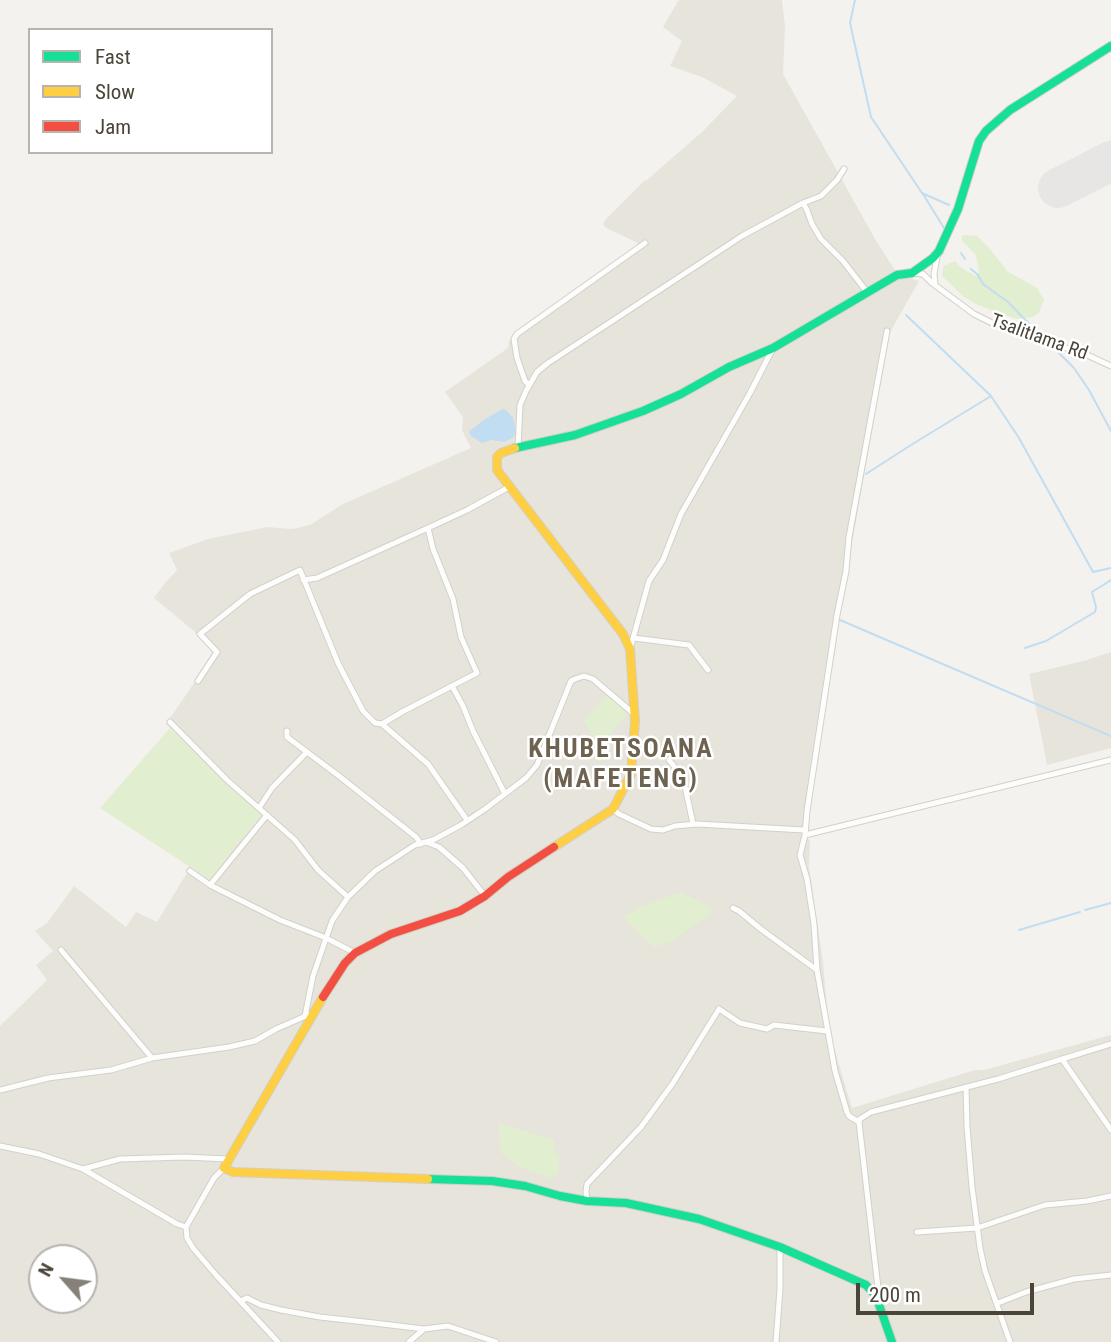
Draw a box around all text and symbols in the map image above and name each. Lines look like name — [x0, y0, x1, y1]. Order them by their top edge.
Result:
legend — [28, 28, 273, 154]
text: Fast — [95, 45, 131, 69]
text: Slow — [95, 80, 135, 104]
text: Jam — [95, 115, 131, 139]
street label: Tsalitlama Rd — [987, 310, 1091, 366]
district label: KHUBETSOANA (MAFETENG) — [530, 734, 712, 796]
north arrow — [28, 1244, 98, 1314]
text: N — [33, 1259, 59, 1280]
scale bar — [859, 1268, 1038, 1312]
text: 200 m — [869, 1283, 921, 1307]

